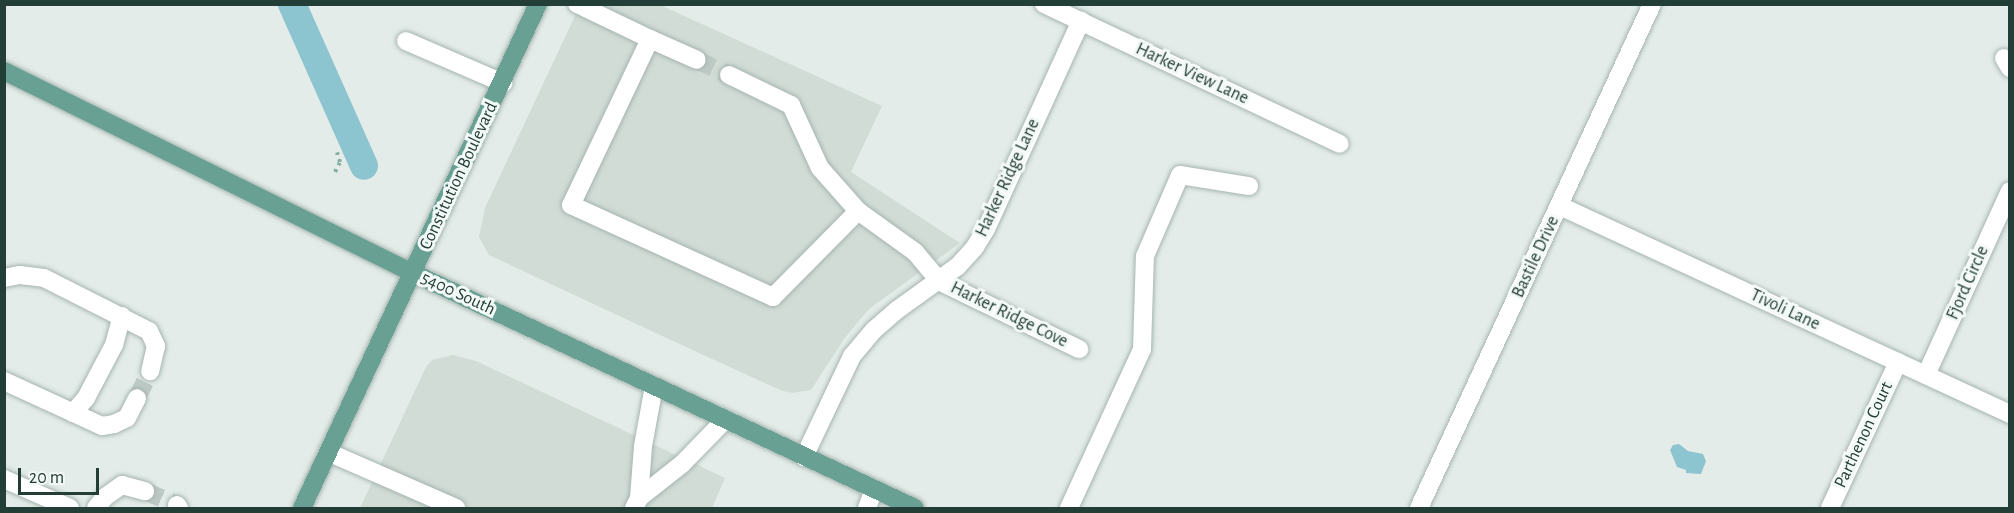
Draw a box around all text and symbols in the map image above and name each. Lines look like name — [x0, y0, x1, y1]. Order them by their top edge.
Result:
street label: Harker View Lane — [1132, 38, 1252, 110]
street label: Constitution Boulevard — [415, 99, 503, 253]
street label: Harker Ridge Lane — [971, 116, 1045, 240]
street label: Bastile Drive — [1508, 213, 1564, 301]
street label: Fjord Circle — [1942, 243, 1994, 323]
street label: 5400 South — [417, 267, 499, 321]
street label: Harker Ridge Cove — [947, 277, 1071, 353]
street label: Tivoli Lane — [1747, 285, 1823, 335]
street label: Parthenon Court — [1830, 378, 1898, 492]
scale bar — [21, 456, 102, 494]
text: 20 m — [29, 469, 64, 487]

